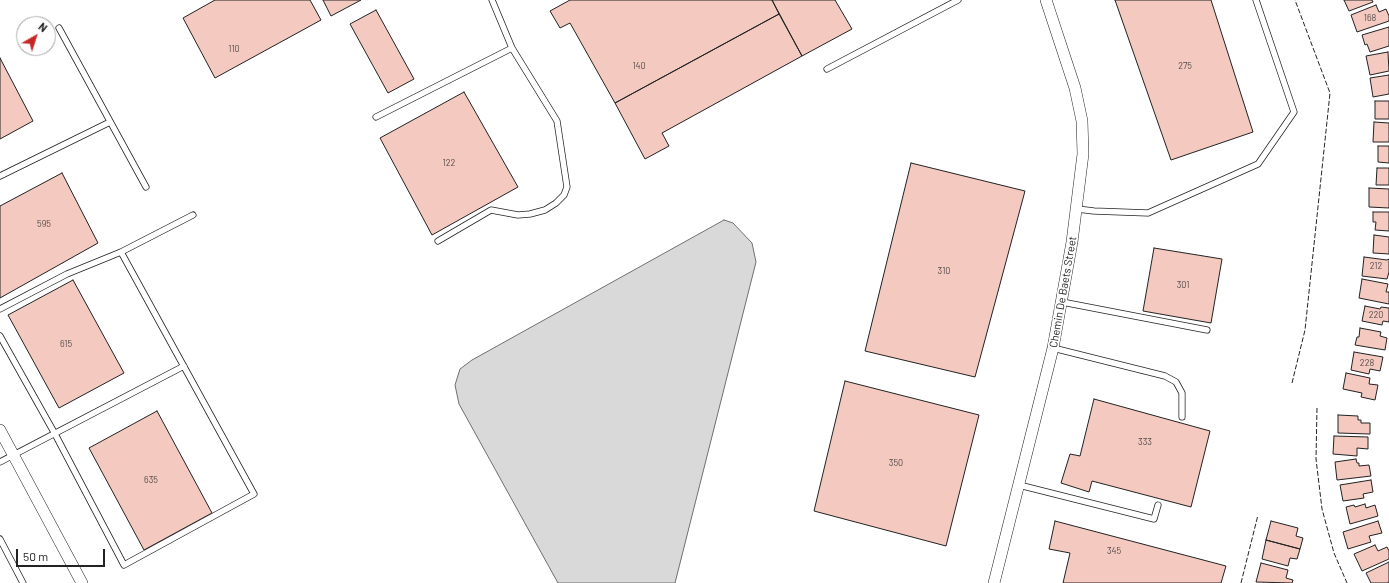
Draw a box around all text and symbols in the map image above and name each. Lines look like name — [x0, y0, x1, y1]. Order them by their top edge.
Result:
house number: 168 — [1364, 13, 1376, 23]
north arrow — [16, 16, 56, 56]
text: N — [36, 20, 50, 34]
house number: 110 — [228, 44, 240, 54]
house number: 140 — [632, 61, 646, 71]
house number: 275 — [1178, 61, 1192, 71]
house number: 122 — [443, 158, 455, 168]
house number: 595 — [37, 219, 51, 229]
street label: Chemin De Baets Street — [1047, 235, 1079, 349]
house number: 212 — [1370, 261, 1382, 271]
house number: 310 — [938, 266, 950, 276]
house number: 301 — [1177, 280, 1189, 290]
house number: 220 — [1369, 310, 1383, 320]
house number: 615 — [60, 339, 72, 349]
house number: 228 — [1360, 358, 1374, 368]
house number: 333 — [1138, 437, 1152, 447]
house number: 350 — [889, 458, 903, 468]
house number: 635 — [144, 475, 158, 485]
scale bar — [18, 541, 107, 567]
house number: 345 — [1107, 546, 1121, 556]
text: 50 m — [23, 549, 48, 563]

